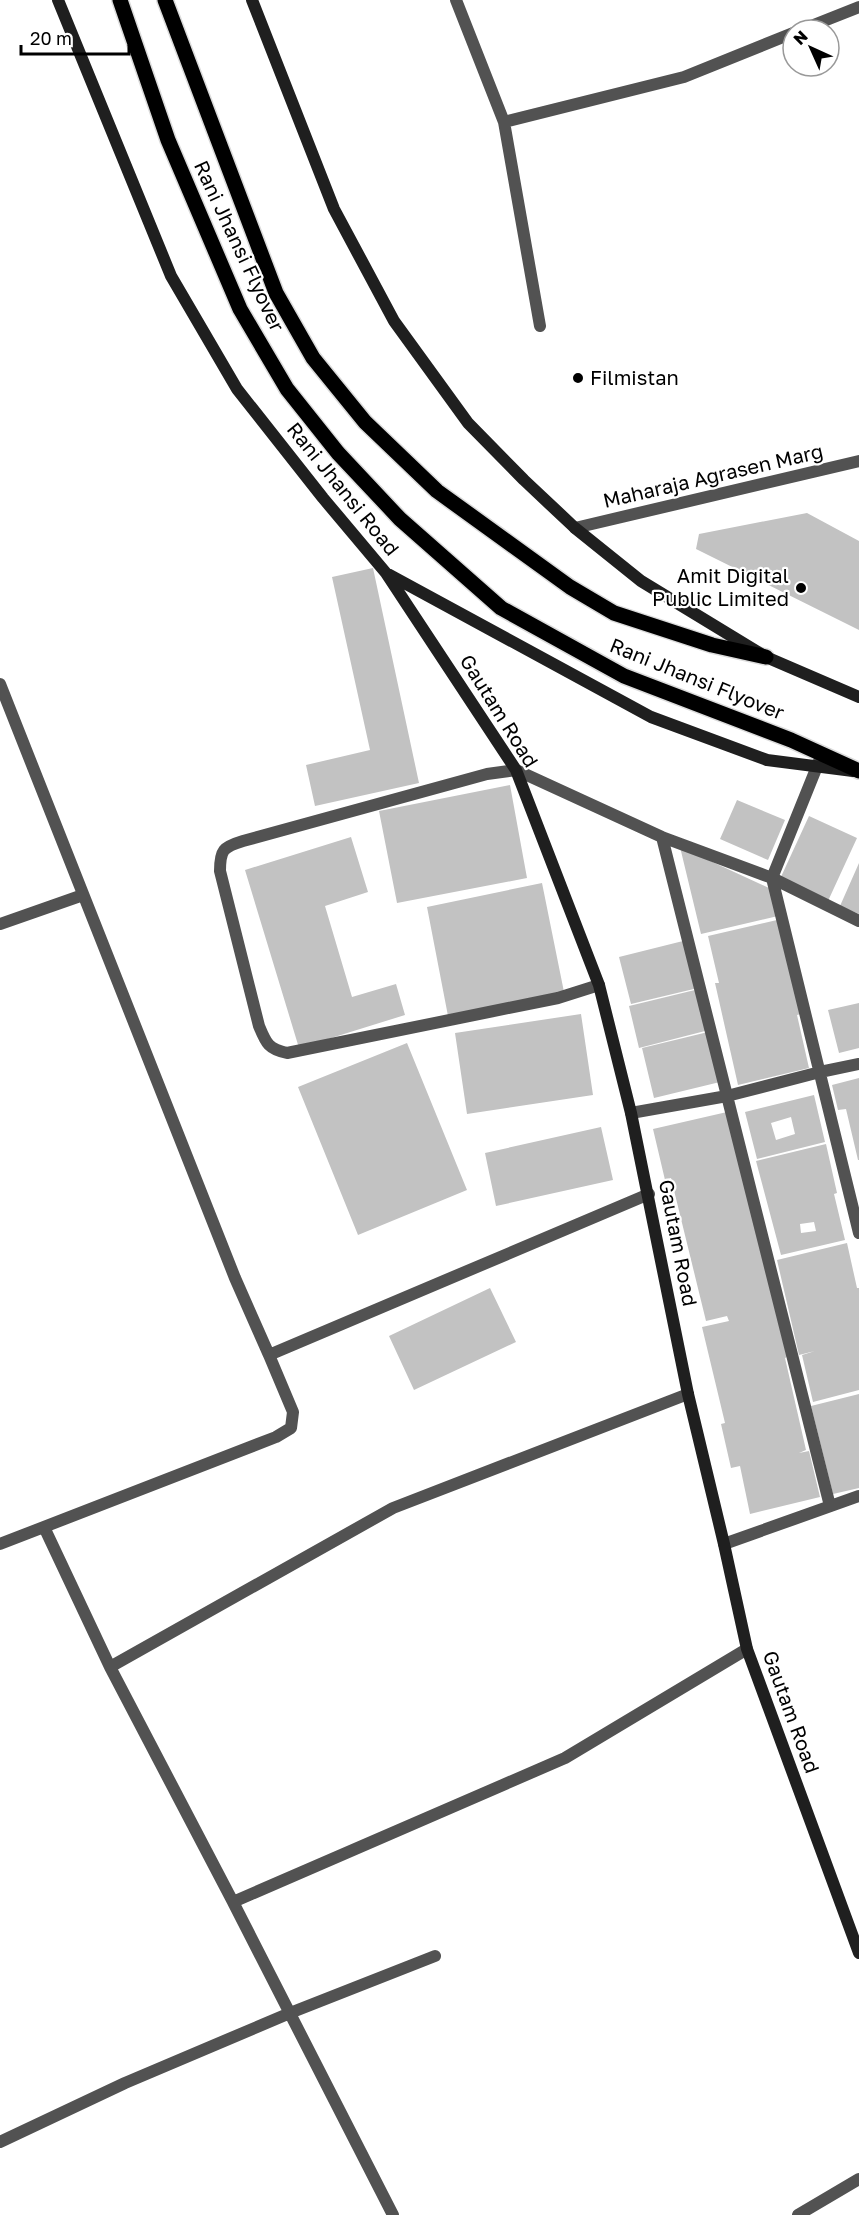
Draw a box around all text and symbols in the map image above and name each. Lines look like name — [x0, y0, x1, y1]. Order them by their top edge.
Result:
scale bar — [21, 18, 129, 56]
north arrow — [781, 18, 841, 78]
text: N — [789, 26, 812, 49]
text: 20 m — [30, 27, 72, 49]
street label: Rani Jhansi Flyover — [190, 156, 290, 335]
place label: Filmistan — [590, 365, 679, 389]
marker: Filmistan — [571, 371, 585, 385]
street label: Rani Jhansi Road — [283, 417, 405, 560]
street label: Maharaja Agrasen Marg — [600, 438, 825, 512]
place label: Amit Digital Public Limited — [652, 563, 789, 610]
marker: Amit Digital Public Limited — [794, 581, 808, 595]
street label: Rani Jhansi Flyover — [607, 632, 788, 724]
street label: Gautam Road — [456, 650, 544, 771]
street label: Gautam Road — [655, 1177, 703, 1308]
street label: Gautam Road — [759, 1647, 825, 1776]

